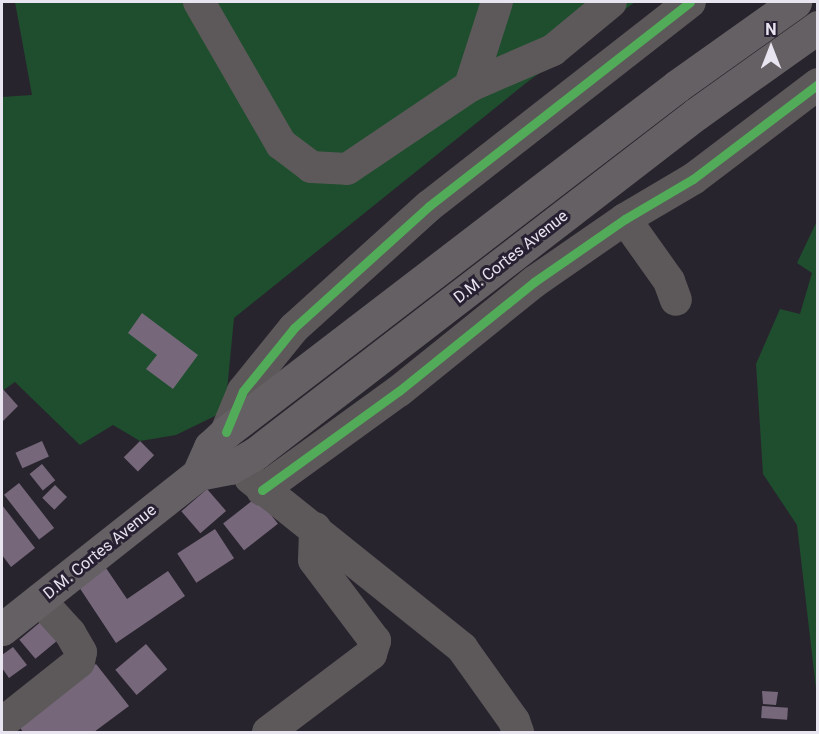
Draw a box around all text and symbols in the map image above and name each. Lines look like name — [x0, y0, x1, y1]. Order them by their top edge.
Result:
north arrow — [741, 18, 801, 78]
text: N — [765, 20, 777, 39]
street label: D.M. Cortes Avenue — [450, 206, 572, 308]
street label: D.M. Cortes Avenue — [40, 501, 160, 603]

